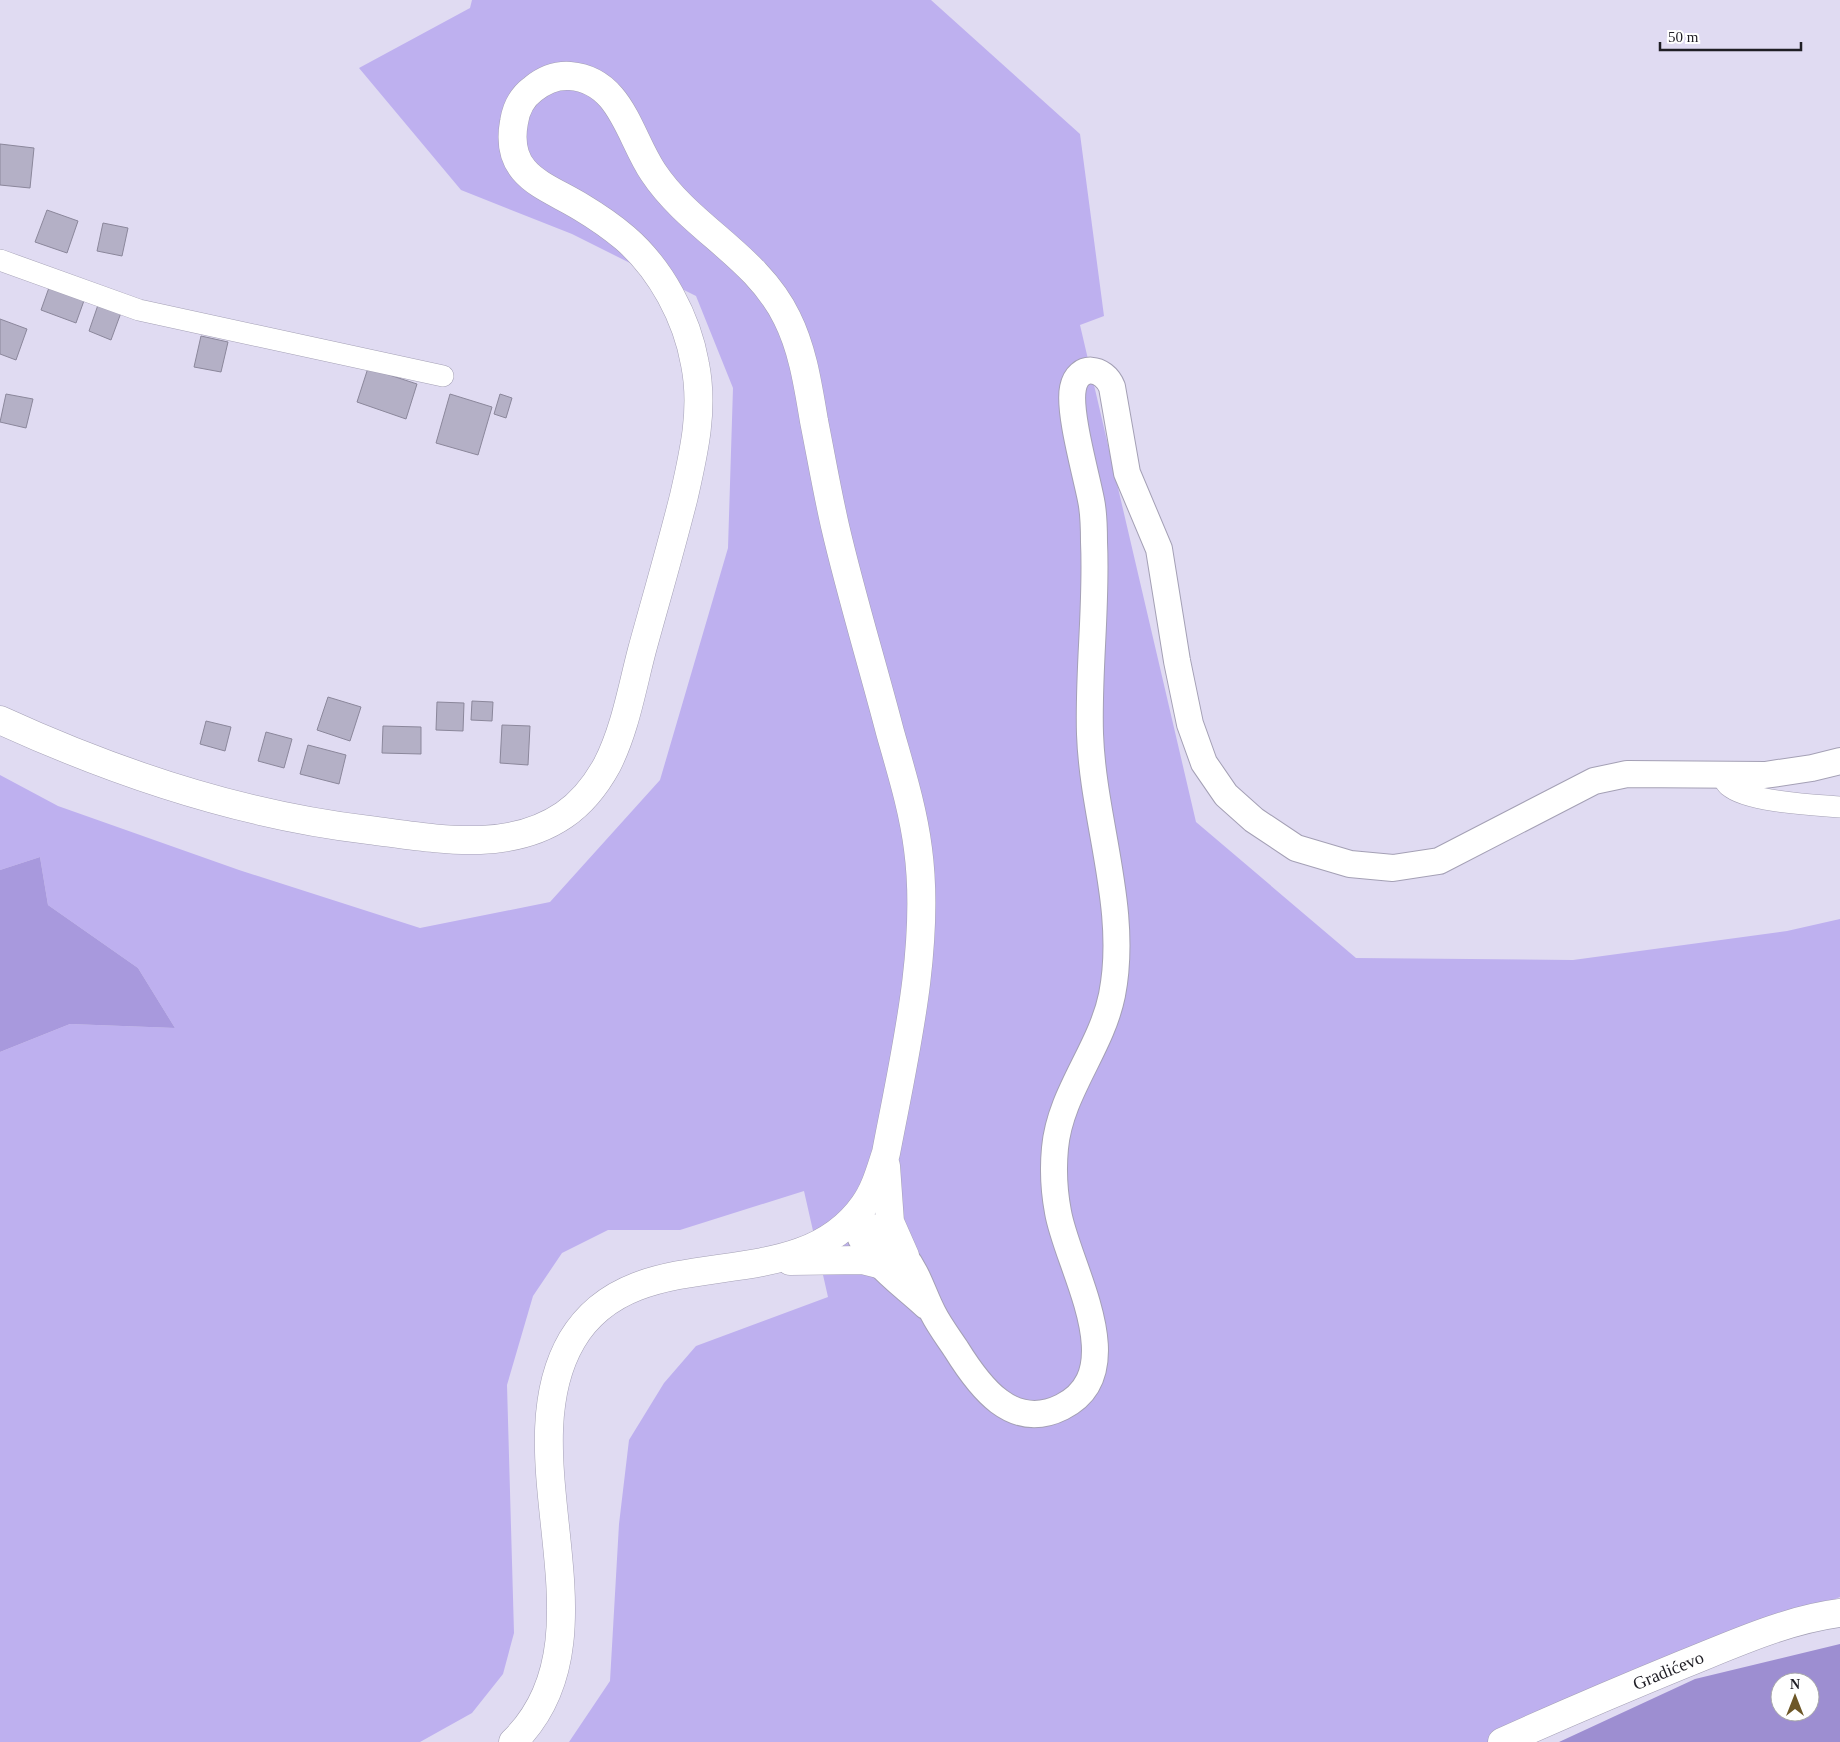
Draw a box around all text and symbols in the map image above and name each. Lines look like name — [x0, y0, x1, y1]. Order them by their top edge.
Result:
scale bar — [1660, 20, 1801, 52]
text: 50 m — [1668, 29, 1699, 45]
street label: Gradićevo — [1630, 1647, 1707, 1694]
north arrow — [1770, 1672, 1820, 1722]
text: N — [1790, 1677, 1800, 1692]

